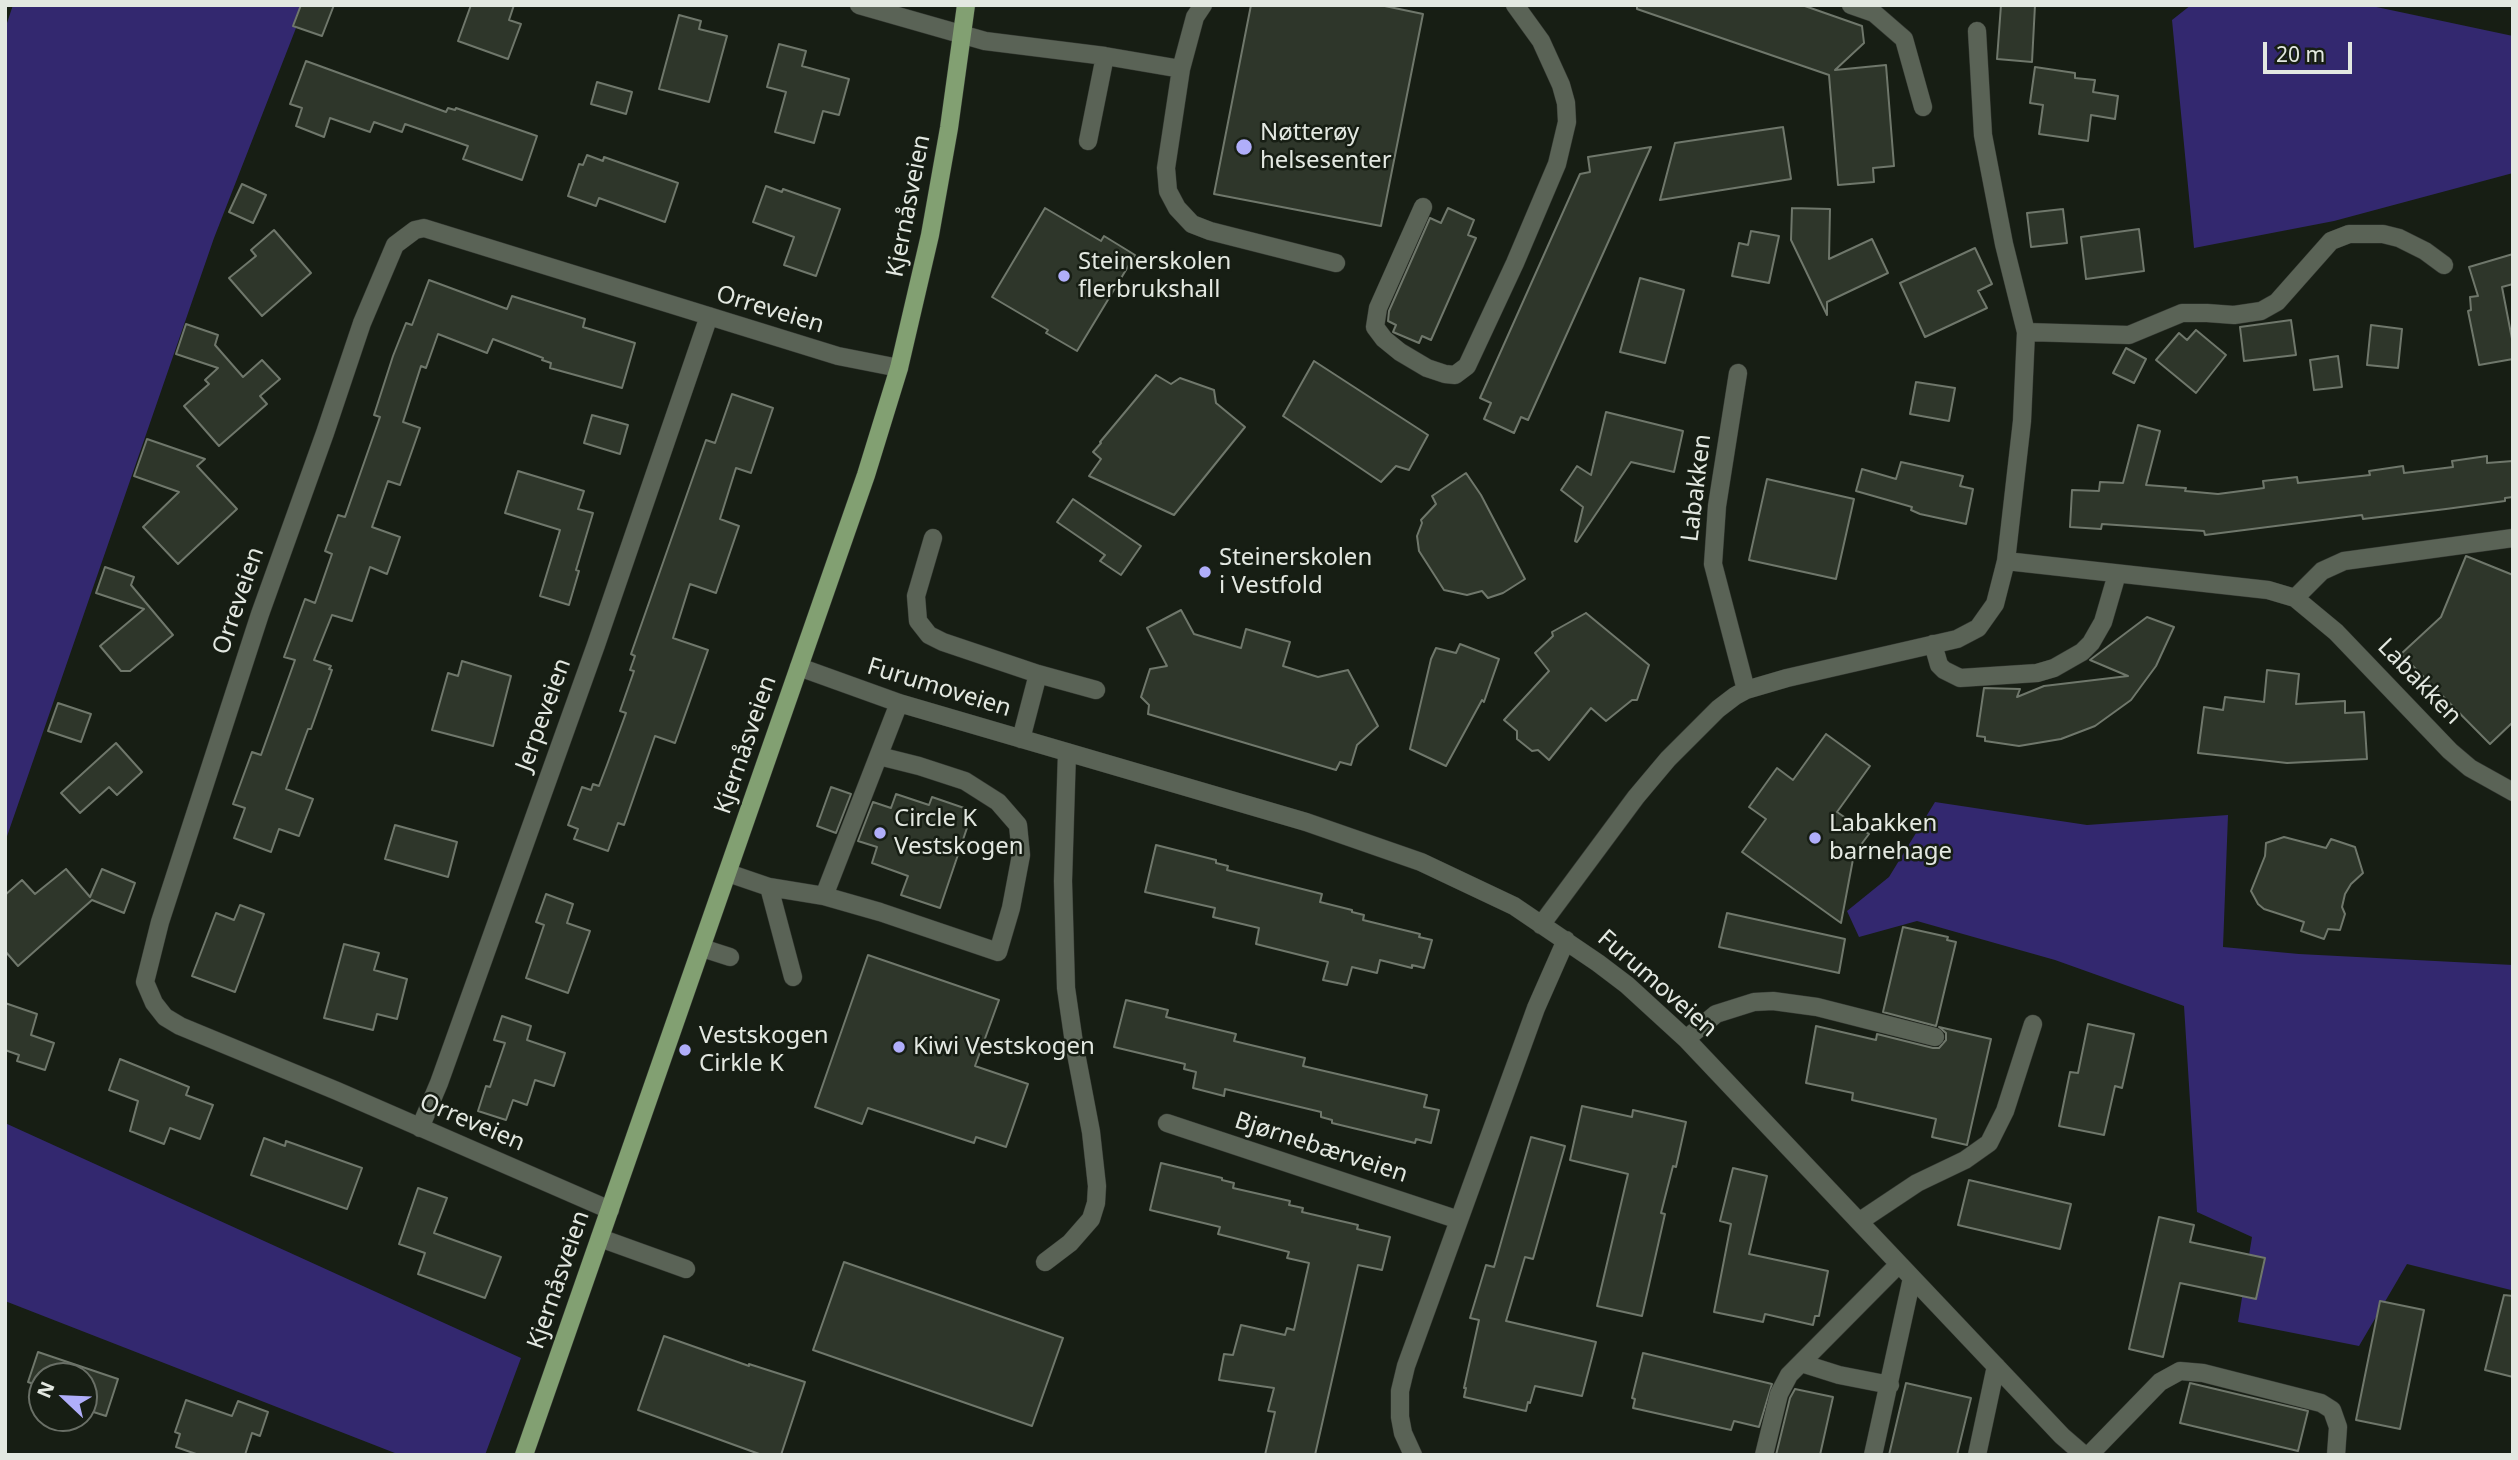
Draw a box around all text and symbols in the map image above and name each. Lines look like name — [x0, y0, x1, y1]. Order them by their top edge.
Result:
scale bar — [2266, 28, 2355, 72]
text: 20 m — [2276, 40, 2325, 68]
place label: Nøtterøy helsesenter — [1260, 119, 1392, 175]
street label: Kjernåsveien — [881, 132, 937, 280]
marker: Nøtterøy helsesenter — [1234, 137, 1254, 157]
place label: Steinerskolen flerbrukshall — [1078, 248, 1231, 304]
marker: Steinerskolen flerbrukshall — [1056, 268, 1072, 284]
street label: Orreveien — [713, 280, 827, 340]
street label: Labakken — [1676, 433, 1718, 543]
street label: Orreveien — [207, 544, 271, 658]
place label: Steinerskolen i Vestfold — [1219, 544, 1372, 600]
marker: Steinerskolen i Vestfold — [1197, 564, 1213, 580]
street label: Labakken — [2371, 633, 2467, 731]
street label: Furumoveien — [864, 652, 1014, 724]
street label: Jerpeveien — [510, 655, 578, 775]
street label: Kjernåsveien — [709, 672, 783, 818]
place label: Circle K Vestskogen — [894, 805, 1024, 861]
place label: Labakken barnehage — [1829, 810, 1952, 866]
marker: Circle K Vestskogen — [872, 825, 888, 841]
marker: Labakken barnehage — [1807, 830, 1823, 846]
street label: Furumoveien — [1591, 924, 1723, 1044]
place label: Vestskogen Cirkle K — [699, 1022, 829, 1078]
place label: Kiwi Vestskogen — [913, 1033, 1095, 1061]
marker: Kiwi Vestskogen — [891, 1039, 907, 1055]
marker: Vestskogen Cirkle K — [677, 1042, 693, 1058]
street label: Orreveien — [415, 1088, 529, 1158]
street label: Bjørnebærveien — [1231, 1106, 1411, 1190]
street label: Kjernåsveien — [522, 1207, 596, 1353]
north arrow — [28, 1362, 98, 1432]
text: N — [31, 1377, 60, 1402]

